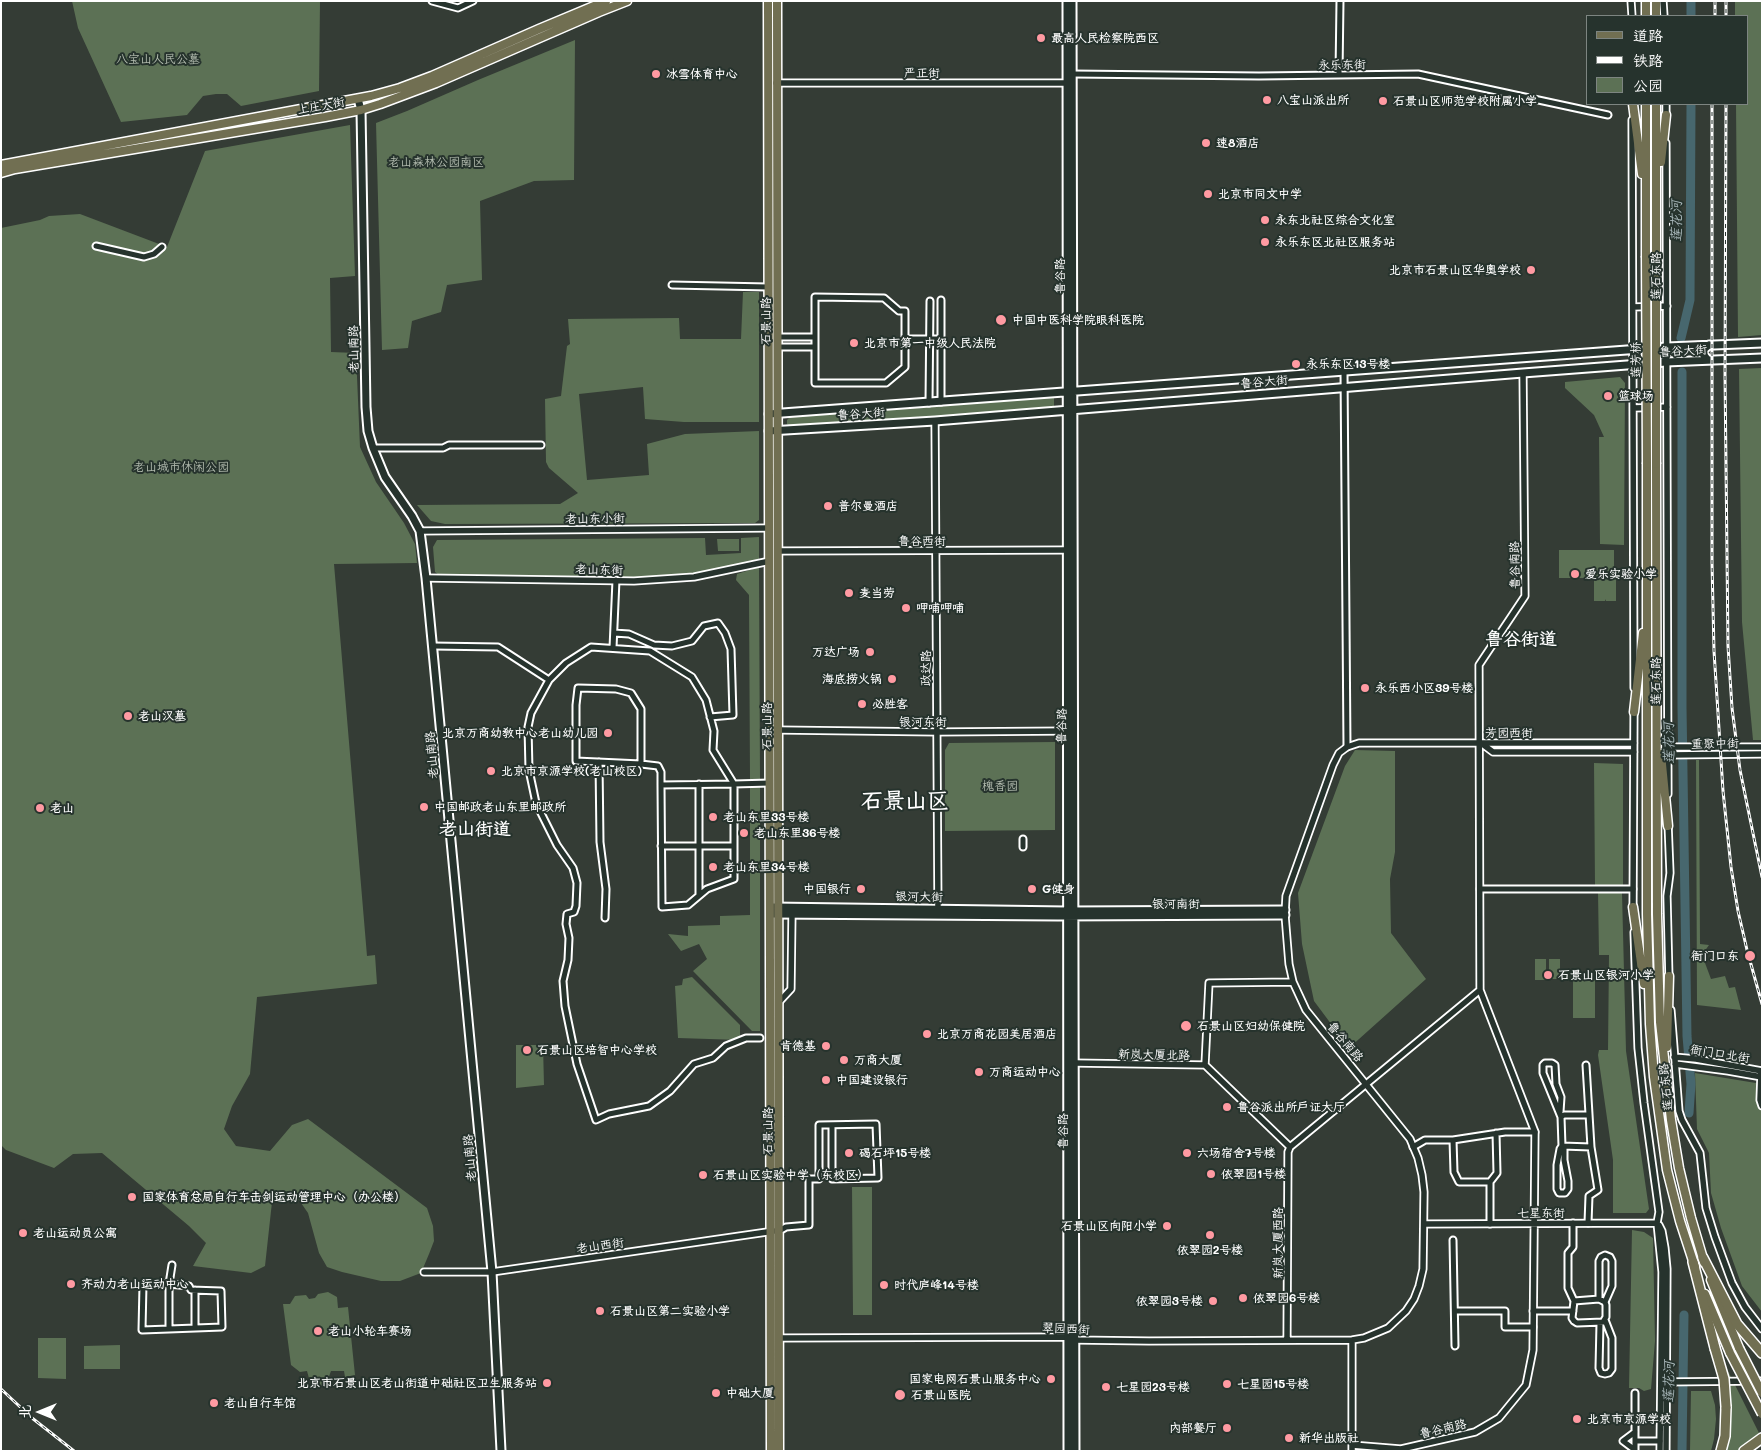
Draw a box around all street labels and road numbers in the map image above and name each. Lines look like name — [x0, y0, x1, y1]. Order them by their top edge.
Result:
street label: 永乐东街 — [1318, 57, 1366, 73]
street label: 严正街 — [904, 66, 940, 80]
street label: 上庄大街 — [296, 95, 346, 117]
street label: 莲石东路 — [1649, 252, 1663, 300]
street label: 鲁谷路 — [1053, 258, 1067, 294]
street label: 石景山路 — [759, 297, 773, 345]
street label: 老山南路 — [346, 325, 362, 373]
street label: 莲芳桥 — [1629, 342, 1643, 378]
street label: 鲁谷大街 — [1659, 343, 1707, 359]
street label: 鲁谷大街 — [1239, 373, 1289, 391]
street label: 鲁谷大街 — [837, 405, 885, 423]
street label: 老山东小街 — [565, 511, 625, 527]
street label: 鲁谷西街 — [898, 534, 946, 548]
street label: 鲁谷南路 — [1507, 541, 1523, 589]
street label: 老山东街 — [575, 562, 623, 578]
street label: 政达路 — [919, 650, 933, 686]
street label: 莲石东路 — [1649, 657, 1663, 705]
street label: 石景山路 — [760, 702, 774, 750]
street label: 鲁谷路 — [1054, 708, 1070, 744]
street label: 银河东街 — [899, 715, 947, 729]
street label: 芳园西街 — [1485, 726, 1533, 740]
street label: 老山南路 — [423, 730, 441, 780]
street label: 重聚中街 — [1691, 736, 1739, 752]
street label: 银河大街 — [895, 889, 943, 905]
street label: 银河南街 — [1152, 897, 1200, 911]
street label: 鲁谷南路 — [1324, 1019, 1366, 1065]
street label: 衙门口北街 — [1689, 1042, 1751, 1066]
street label: 新岚大厦北路 — [1118, 1047, 1190, 1063]
street label: 莲石东路 — [1656, 1062, 1676, 1112]
street label: 石景山路 — [761, 1107, 775, 1155]
street label: 鲁谷路 — [1056, 1113, 1070, 1149]
street label: 老山南路 — [461, 1133, 479, 1183]
street label: 七星东街 — [1517, 1206, 1565, 1220]
street label: 新岚大厦西路 — [1271, 1207, 1285, 1279]
street label: 老山西街 — [575, 1236, 625, 1256]
street label: 翠园西街 — [1042, 1321, 1090, 1337]
street label: 鲁谷南路 — [1418, 1417, 1468, 1441]

